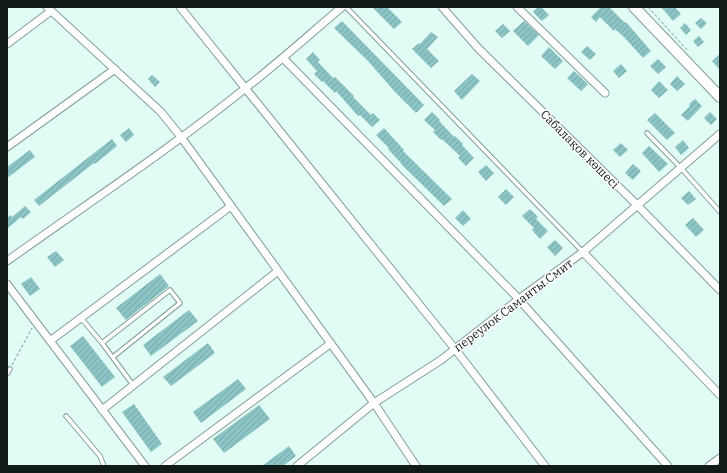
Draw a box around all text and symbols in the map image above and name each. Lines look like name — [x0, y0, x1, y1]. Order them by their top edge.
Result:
street label: Сабалақов көшесі — [538, 107, 623, 192]
street label: переулок Саманты Смит — [450, 255, 576, 355]

